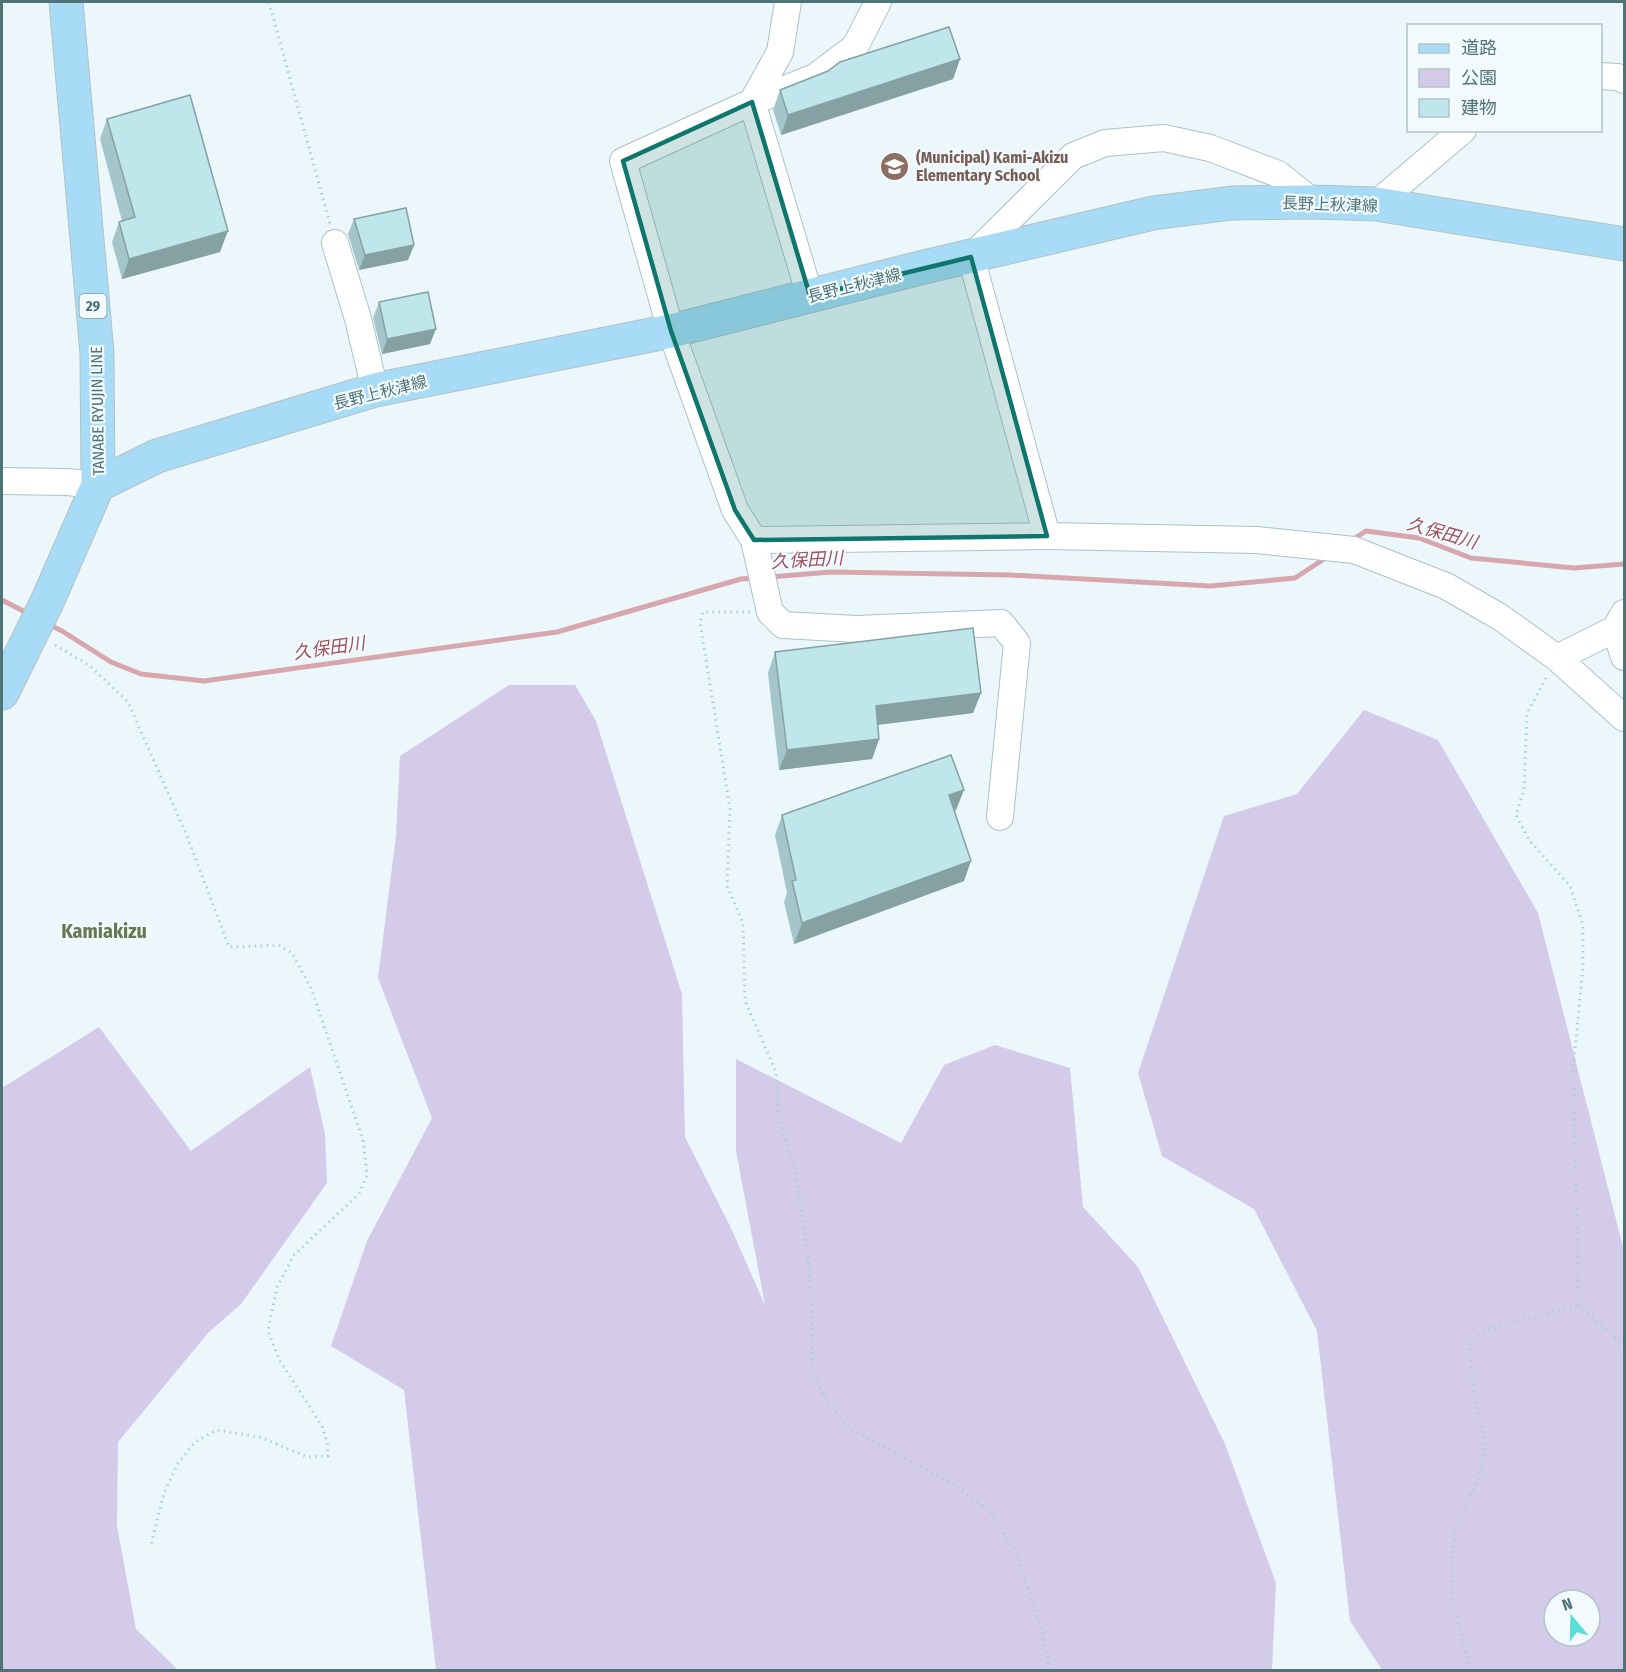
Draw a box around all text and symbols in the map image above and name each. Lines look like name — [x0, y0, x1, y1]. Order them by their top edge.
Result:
legend — [1407, 24, 1602, 132]
text: 道路 — [1461, 37, 1497, 59]
text: 公園 — [1461, 67, 1497, 89]
text: 建物 — [1461, 97, 1497, 119]
place label: (Municipal) Kami-Akizu Elementary School — [916, 148, 1068, 185]
school or university icon: (Municipal) Kami-Akizu Elementary School — [879, 150, 911, 182]
street label: 長野上秋津線 — [1282, 193, 1378, 216]
street label: 長野上秋津線 — [805, 265, 903, 306]
road number: 29 — [80, 294, 106, 318]
street label: TANABE RYUJIN LINE — [87, 346, 108, 476]
street label: 長野上秋津線 — [331, 372, 429, 413]
water label: 久保田川 — [1404, 513, 1482, 554]
water label: 久保田川 — [770, 547, 846, 573]
water label: 久保田川 — [292, 632, 368, 664]
district label: Kamiakizu — [61, 919, 147, 943]
north arrow — [1542, 1588, 1602, 1648]
text: N — [1560, 1594, 1575, 1615]

